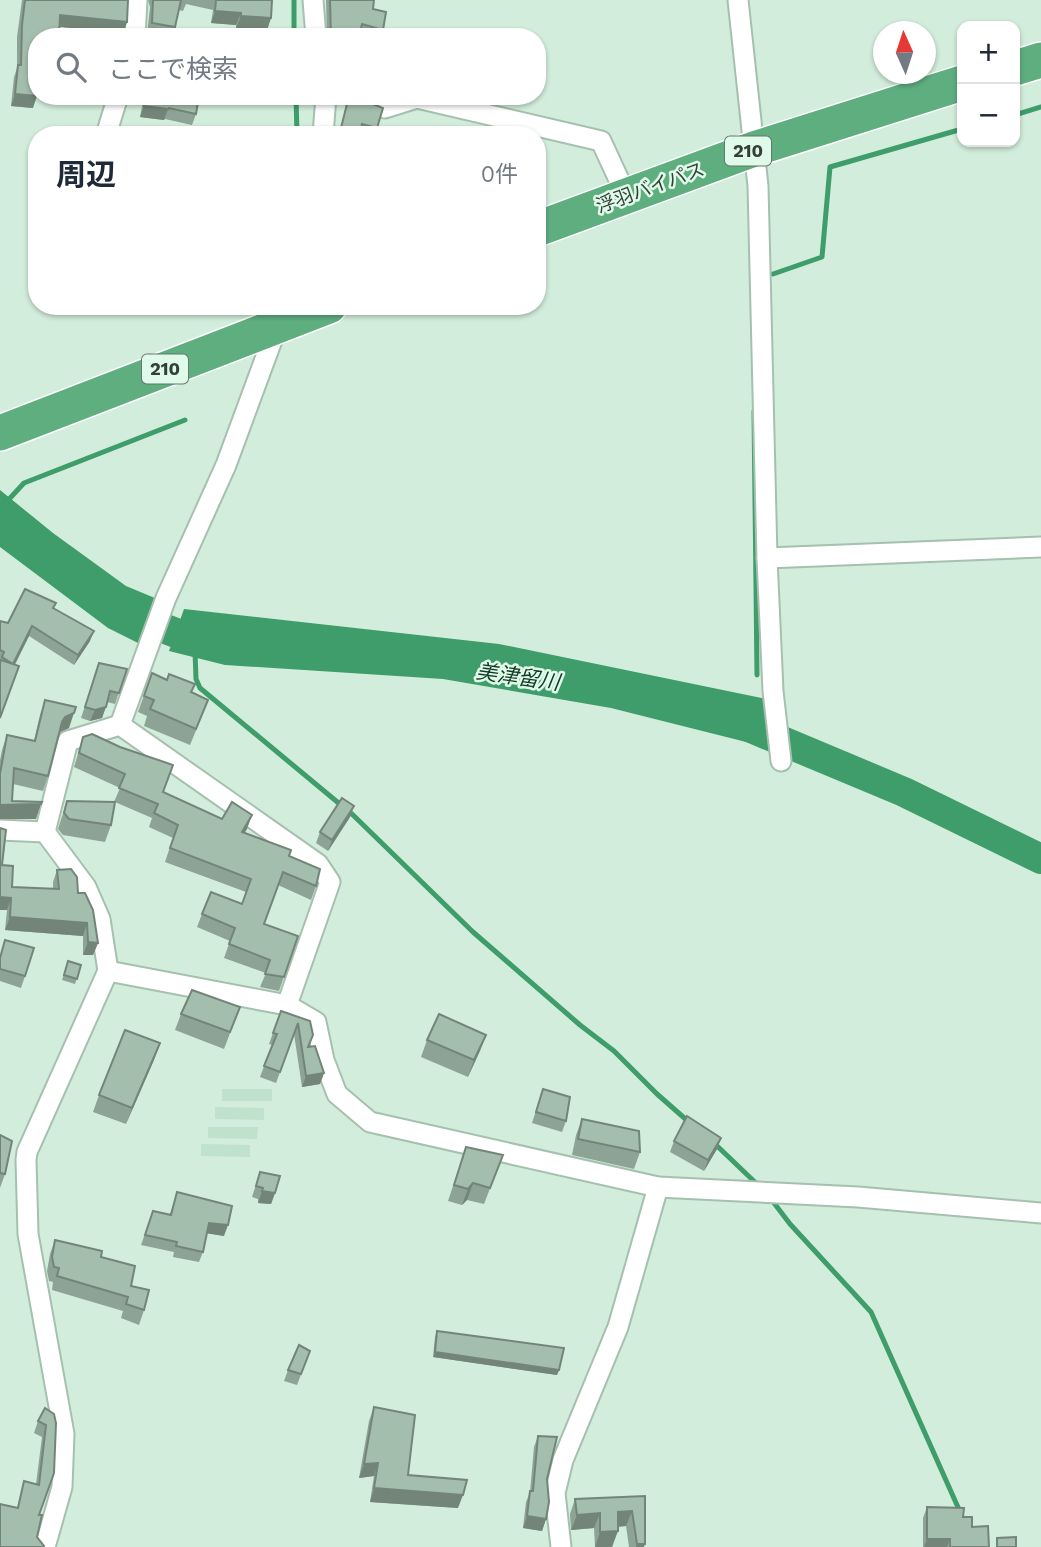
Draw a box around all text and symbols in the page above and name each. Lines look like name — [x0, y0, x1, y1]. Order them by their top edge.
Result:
north arrow — [873, 21, 936, 84]
map controls — [957, 21, 1020, 147]
button: + — [957, 21, 1020, 84]
search box — [28, 28, 546, 105]
icon: search — [52, 48, 90, 86]
text: ここで検索 — [108, 54, 238, 84]
button: − — [957, 84, 1020, 147]
road number: 210 — [725, 136, 771, 166]
text: 周辺 — [56, 157, 116, 192]
street label: 浮羽バイパス — [593, 157, 707, 218]
text: 0件 — [481, 161, 518, 188]
road number: 210 — [142, 354, 188, 384]
water label: 美津留川 — [475, 658, 563, 695]

